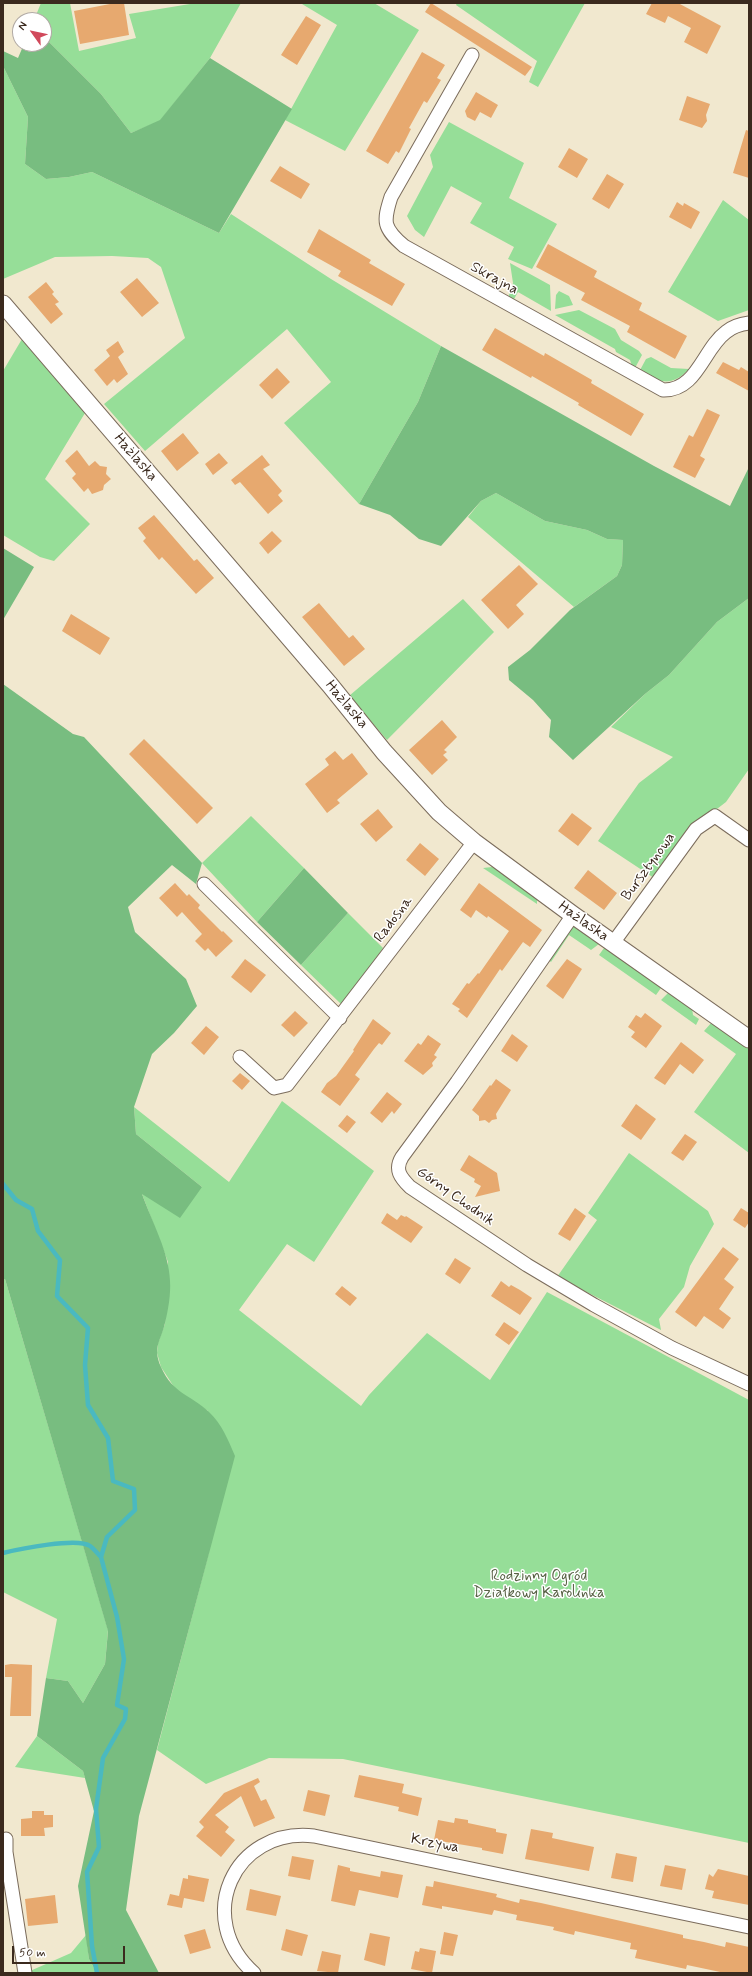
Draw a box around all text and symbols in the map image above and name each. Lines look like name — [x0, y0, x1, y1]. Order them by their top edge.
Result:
north arrow — [12, 12, 52, 52]
text: N — [15, 19, 31, 33]
street label: Skrajna — [467, 259, 521, 299]
street label: Hażlaska — [109, 430, 161, 486]
street label: Hażlaska — [321, 677, 371, 733]
street label: Bursztynowa — [618, 829, 680, 905]
street label: Radosna — [371, 893, 417, 947]
street label: Hażlaska — [554, 898, 612, 946]
street label: Górny Chodnik — [412, 1163, 498, 1231]
park label: Rodzinny Ogród Działkowy Karolinka — [473, 1568, 605, 1603]
street label: Krzywa — [409, 1830, 461, 1858]
scale bar — [14, 1938, 127, 1964]
text: 50 m — [19, 1945, 46, 1961]

